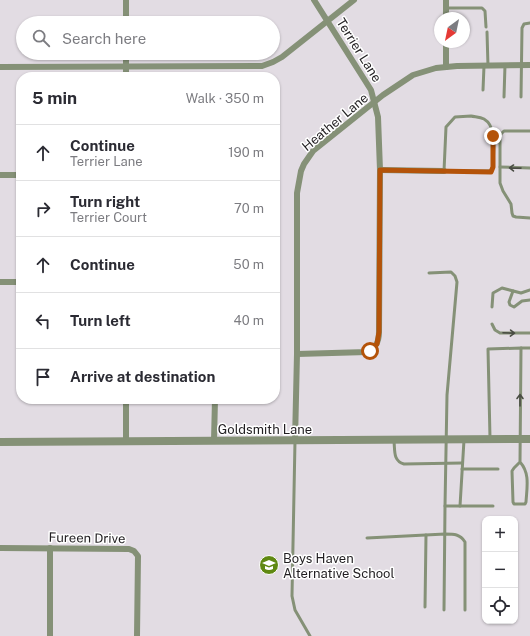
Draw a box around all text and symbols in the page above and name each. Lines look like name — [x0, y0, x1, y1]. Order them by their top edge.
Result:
north arrow — [434, 12, 470, 48]
street label: Terrier Lane — [333, 15, 385, 85]
search box — [16, 16, 280, 60]
icon: search — [30, 27, 52, 49]
text: Search here — [62, 30, 146, 47]
text: 5 min — [32, 88, 77, 108]
street label: Heather Lane — [299, 90, 371, 154]
text: Walk · 350 m — [186, 91, 264, 106]
route end — [484, 127, 502, 145]
text: Continue — [70, 137, 135, 154]
icon: ahead — [32, 142, 54, 164]
text: 190 m — [228, 145, 264, 160]
text: Terrier Lane — [70, 154, 143, 169]
one-way arrow — [509, 164, 522, 172]
text: Turn right — [70, 193, 140, 210]
icon: right — [32, 198, 54, 220]
text: 70 m — [234, 201, 264, 216]
text: Terrier Court — [70, 210, 147, 225]
icon: ahead — [32, 254, 54, 276]
text: Continue — [70, 256, 135, 273]
text: 50 m — [233, 257, 264, 272]
icon: left — [32, 310, 54, 332]
text: Turn left — [70, 312, 131, 329]
text: 40 m — [233, 313, 264, 328]
one-way arrow — [502, 329, 515, 337]
route start — [361, 342, 379, 360]
icon: arrive — [32, 366, 54, 388]
text: Arrive at destination — [70, 368, 215, 385]
one-way arrow — [516, 394, 524, 407]
street label: Goldsmith Lane — [218, 422, 312, 437]
map controls — [482, 516, 518, 624]
button: + — [482, 516, 518, 552]
street label: Fureen Drive — [49, 530, 125, 546]
place label: Boys Haven Alternative School — [283, 551, 394, 581]
button: − — [482, 552, 518, 588]
school or university icon: Boys Haven Alternative School — [258, 554, 280, 576]
button: locate — [482, 588, 518, 624]

